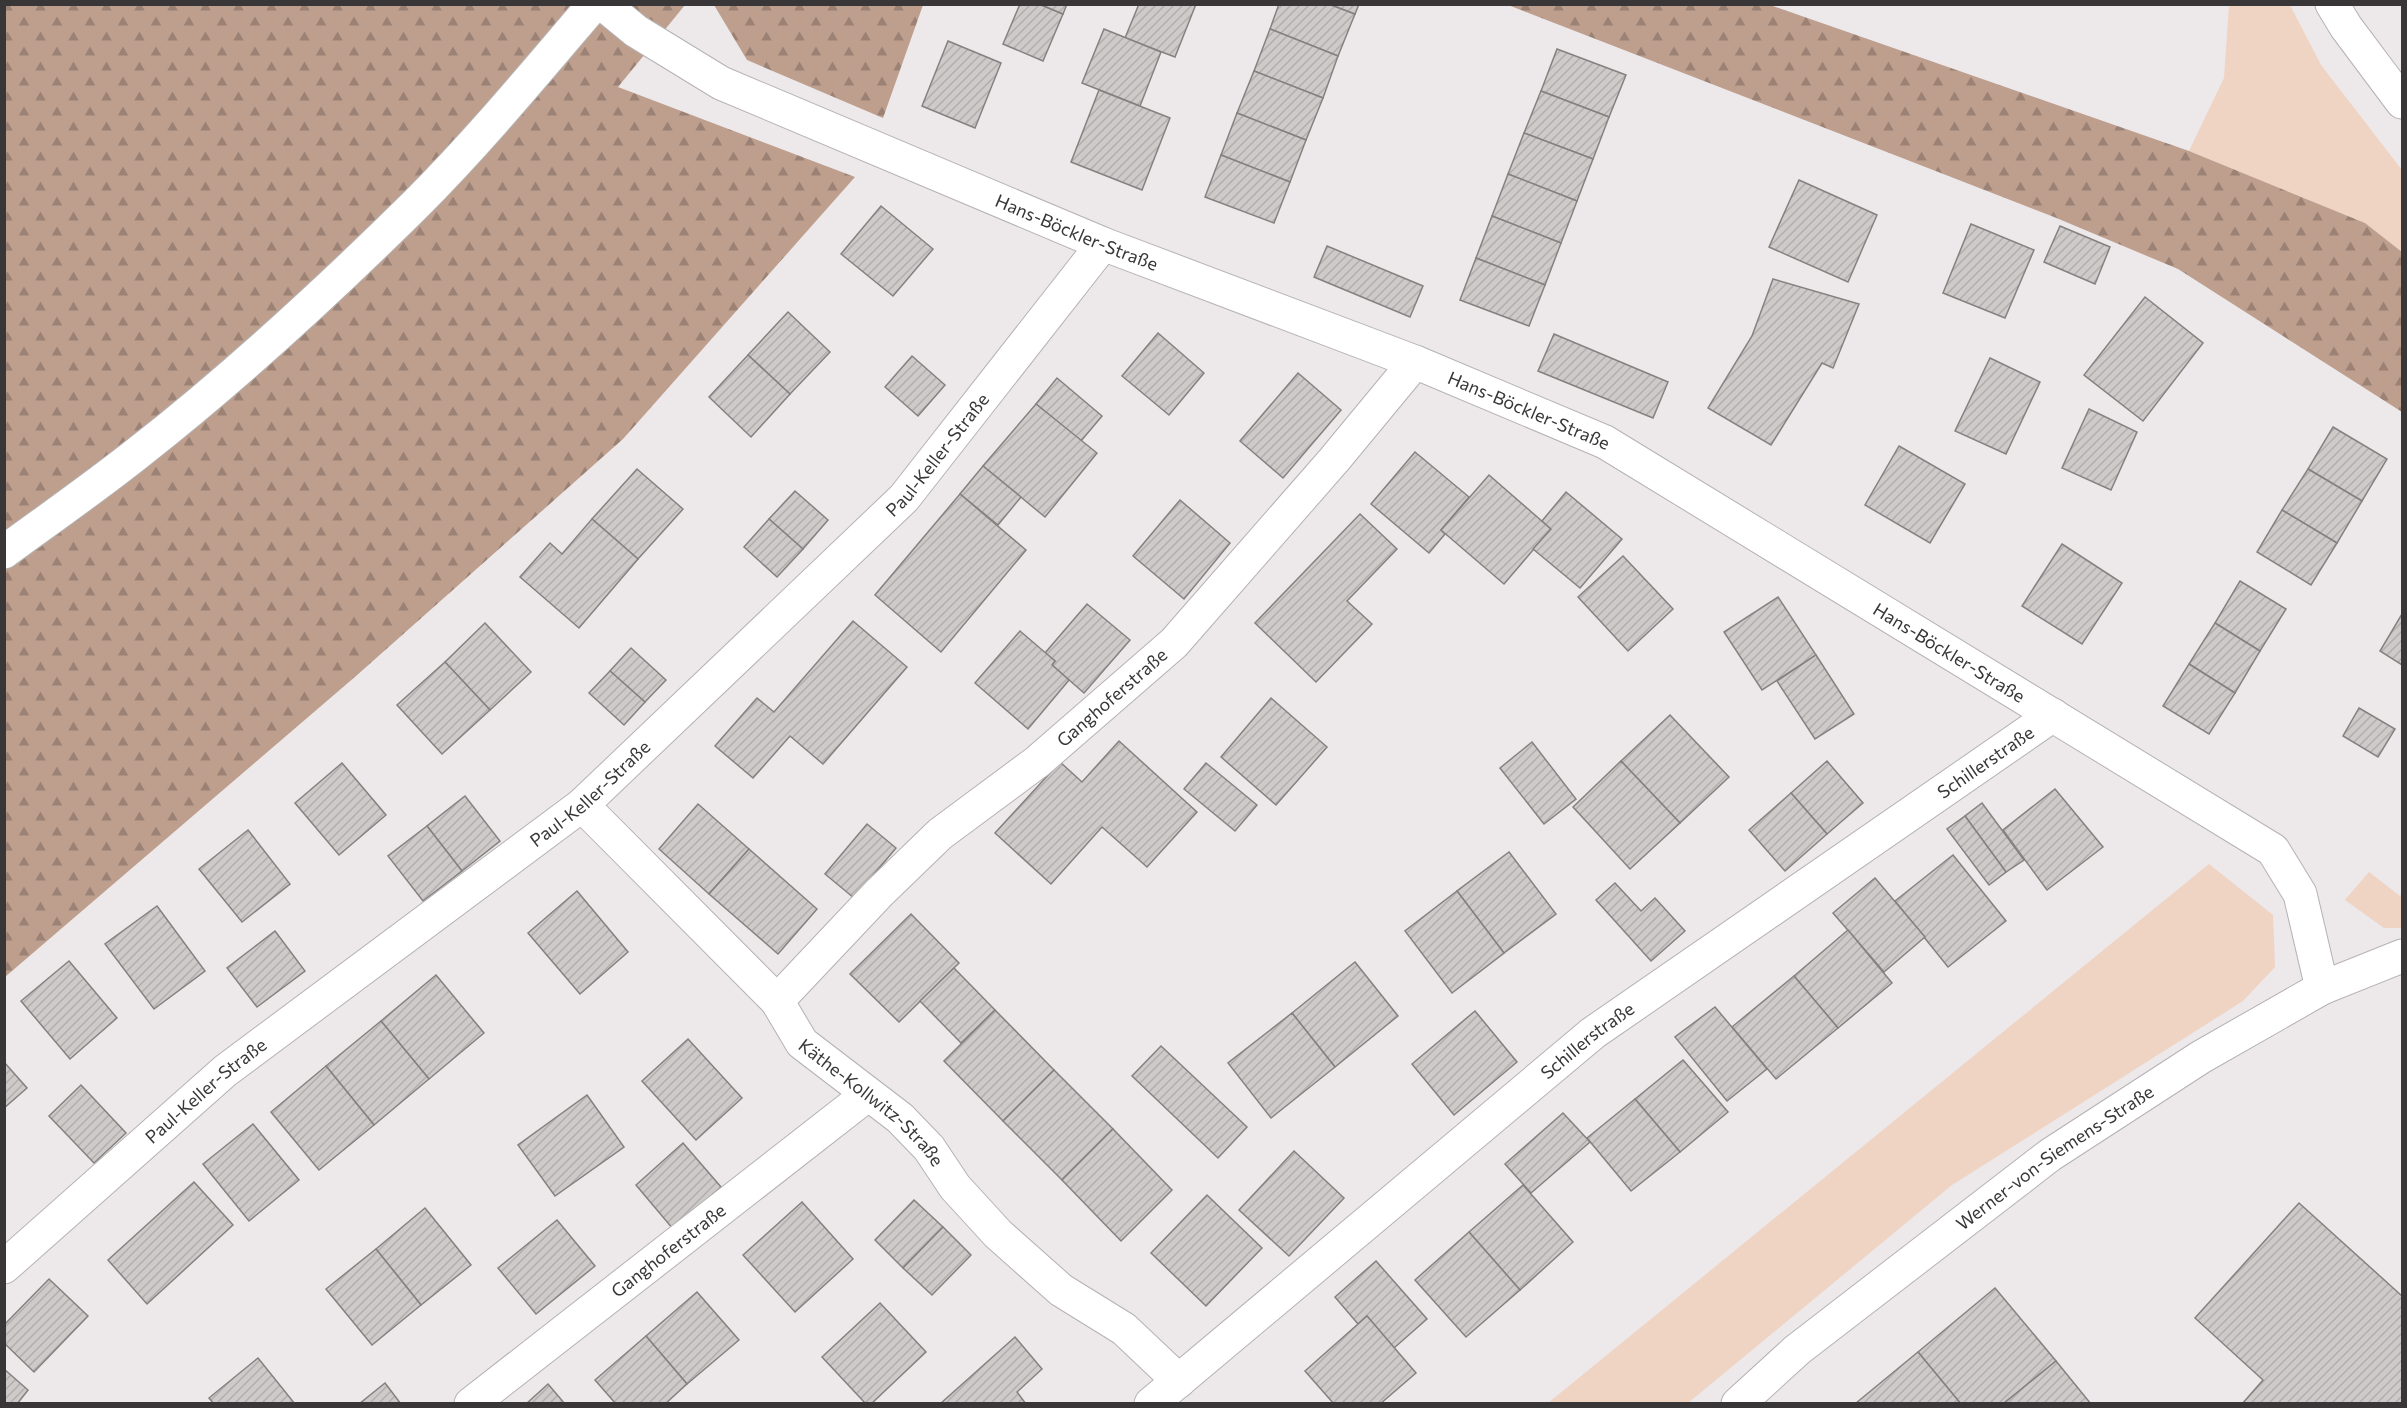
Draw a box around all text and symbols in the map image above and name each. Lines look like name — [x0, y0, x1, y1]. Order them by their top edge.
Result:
street label: Hans-Böckler-Straße — [992, 189, 1161, 275]
street label: Hans-Böckler-Straße — [1445, 366, 1613, 454]
street label: Paul-Keller-Straße — [881, 388, 993, 521]
street label: Hans-Böckler-Straße — [1869, 598, 2029, 707]
street label: Ganghoferstraße — [1052, 643, 1171, 751]
street label: Schillerstraße — [1933, 721, 2038, 803]
street label: Paul-Keller-Straße — [525, 735, 654, 851]
street label: Schillerstraße — [1536, 997, 1638, 1083]
street label: Paul-Keller-Straße — [140, 1033, 271, 1148]
street label: Käthe-Kollwitz-Straße — [795, 1034, 949, 1170]
street label: Werner-von-Siemens-Straße — [1952, 1080, 2157, 1234]
street label: Ganghoferstraße — [606, 1199, 730, 1302]

